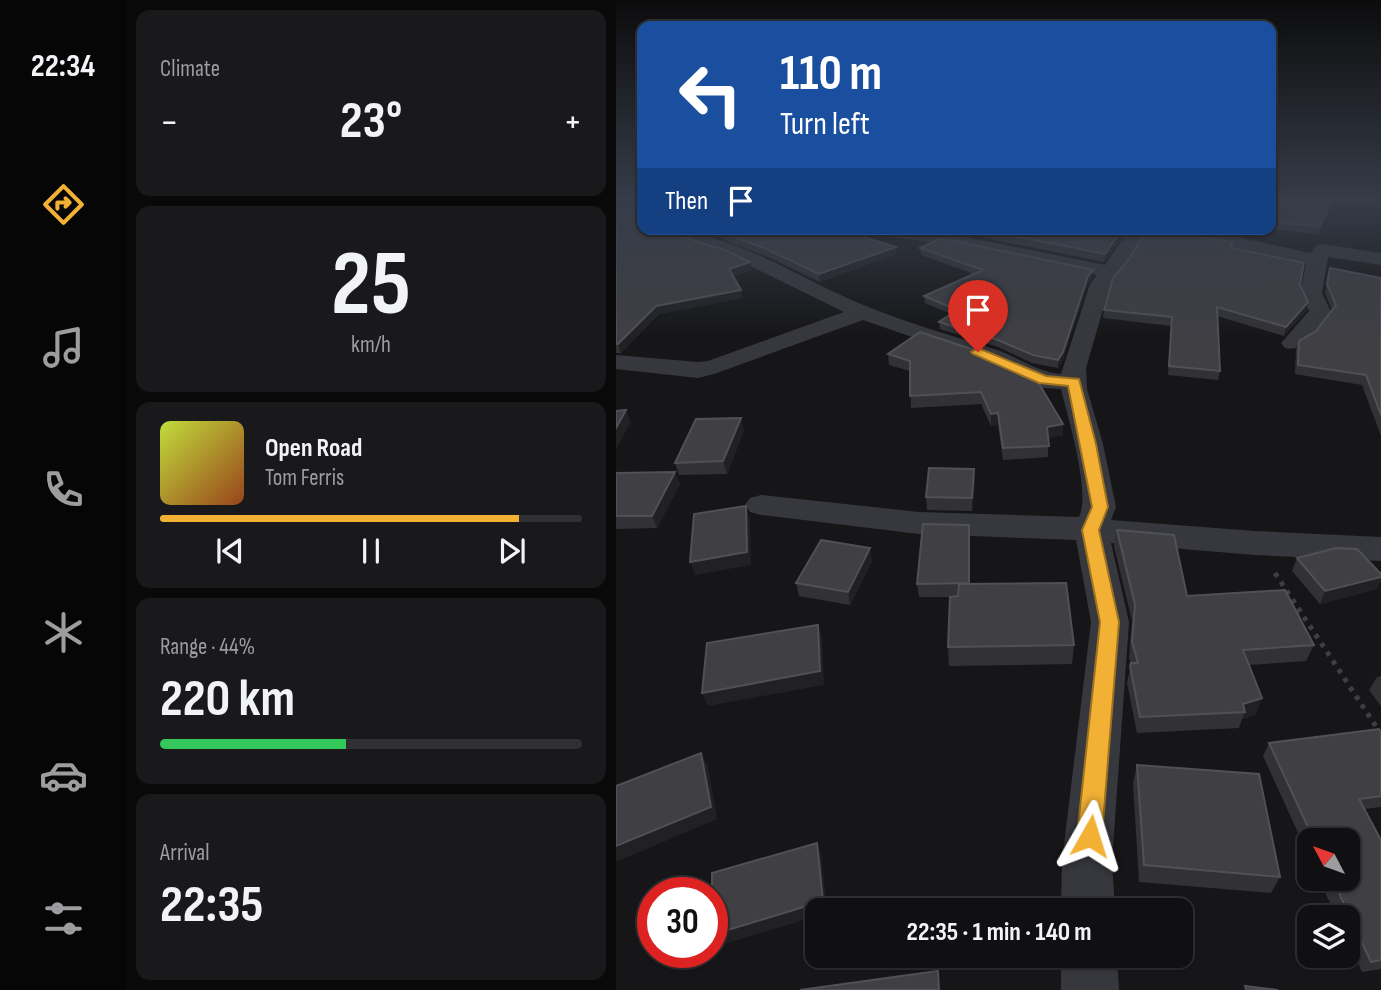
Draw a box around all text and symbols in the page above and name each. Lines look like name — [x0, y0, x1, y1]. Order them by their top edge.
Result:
text: 110 m — [780, 45, 882, 104]
text: 22:34 — [31, 47, 95, 86]
icon: left — [665, 49, 756, 140]
text: Climate — [160, 55, 220, 83]
text: 23° — [340, 90, 402, 153]
text: − — [160, 100, 179, 145]
text: + — [563, 100, 582, 145]
text: Turn left — [780, 105, 870, 144]
icon: directions — [39, 180, 88, 229]
icon: arrive — [722, 182, 760, 220]
text: Then — [665, 186, 708, 217]
text: 25 — [331, 231, 411, 340]
pin — [948, 280, 1008, 352]
icon: arrive — [959, 291, 997, 329]
icon: music — [39, 323, 88, 372]
text: km/h — [351, 331, 391, 359]
text: Open Road — [265, 433, 362, 464]
text: Tom Ferris — [265, 464, 344, 492]
icon: phone — [39, 465, 88, 514]
icon: previous — [211, 532, 249, 570]
icon: pause — [352, 532, 390, 570]
icon: next — [493, 532, 531, 570]
icon: climate — [39, 608, 88, 657]
text: Range · 44% — [160, 633, 255, 661]
text: 220 km — [160, 668, 295, 731]
icon: car — [39, 751, 88, 800]
position arrow — [1053, 799, 1127, 873]
north arrow — [1297, 828, 1360, 891]
map controls — [1297, 828, 1360, 968]
text: Arrival — [160, 839, 209, 867]
text: 22:35 — [160, 874, 263, 937]
speed limit sign: 30 — [637, 877, 728, 968]
icon: filters — [39, 894, 88, 943]
button: layers — [1297, 905, 1360, 968]
text: 22:35 · 1 min · 140 m — [907, 917, 1091, 948]

